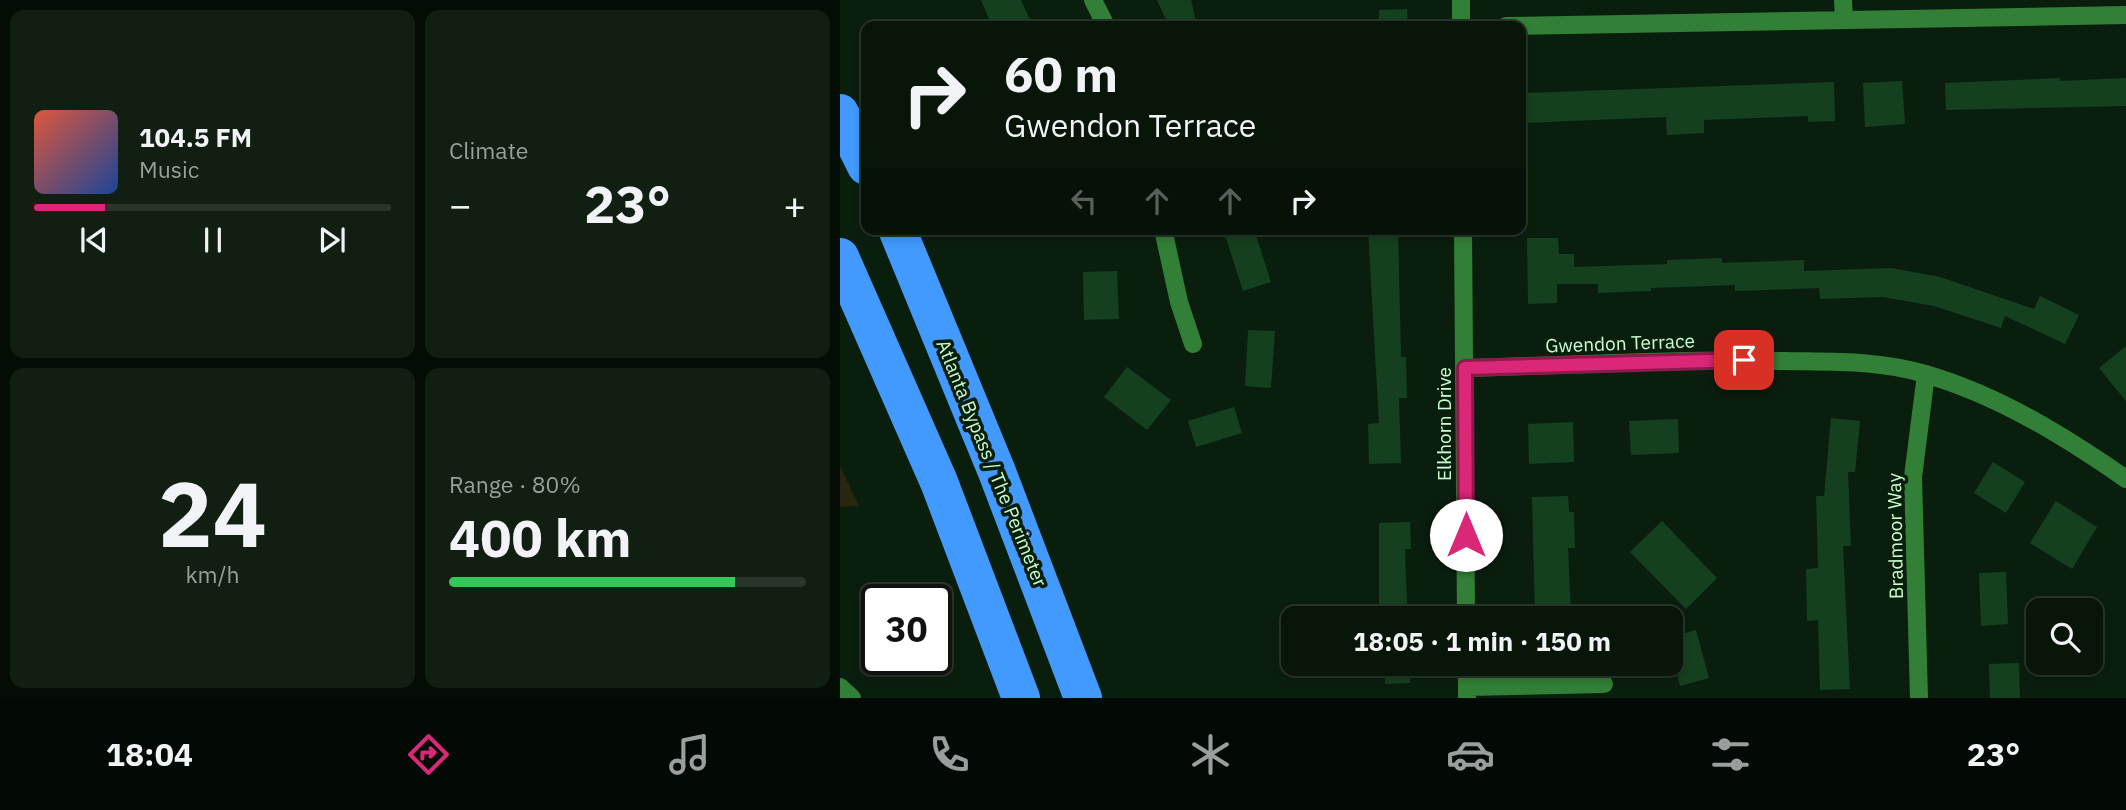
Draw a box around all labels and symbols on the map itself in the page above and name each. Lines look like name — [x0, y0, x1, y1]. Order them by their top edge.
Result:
street label: Gwendon Terrace — [1545, 328, 1695, 358]
pin — [1714, 330, 1774, 390]
street label: Atlanta Bypass / The Perimeter — [931, 336, 1053, 590]
street label: Elkhorn Drive — [1432, 367, 1456, 481]
street label: Bradmoor Way — [1882, 472, 1908, 599]
position arrow — [1429, 498, 1503, 572]
speed limit sign: 30 — [861, 584, 952, 675]

